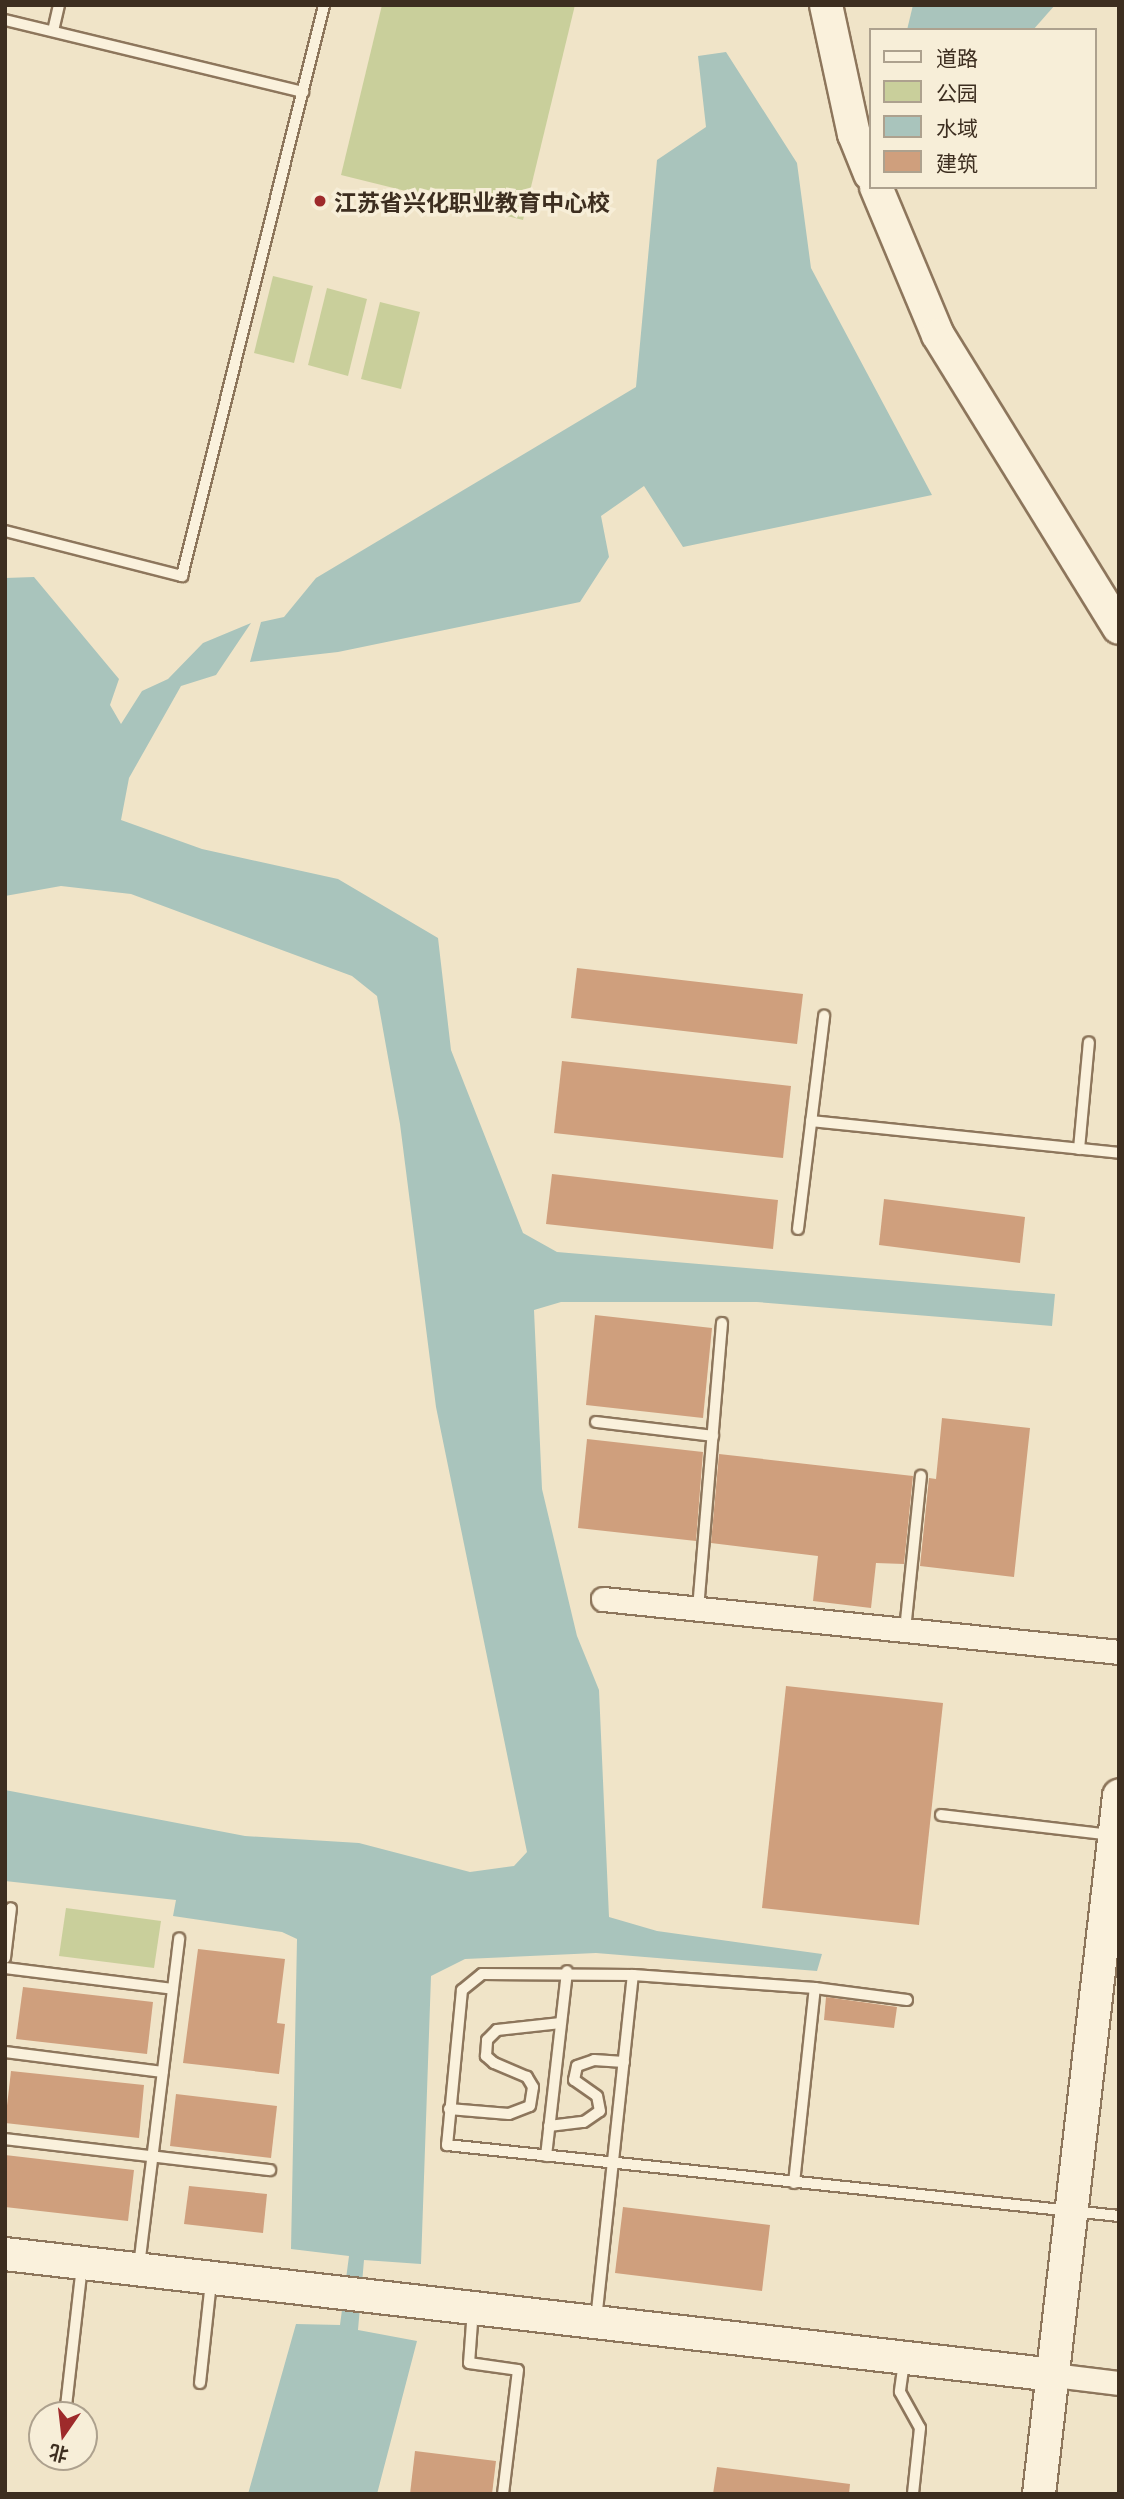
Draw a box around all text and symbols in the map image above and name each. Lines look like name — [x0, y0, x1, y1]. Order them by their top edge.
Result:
legend — [869, 28, 1096, 189]
text: 道路 — [936, 41, 978, 72]
text: 公园 — [936, 76, 978, 107]
text: 水域 — [936, 111, 978, 142]
text: 建筑 — [936, 146, 978, 177]
place label: 江苏省兴化职业教育中心校 — [334, 187, 610, 215]
marker: 江苏省兴化职业教育中心校 — [312, 193, 328, 209]
north arrow — [28, 2401, 98, 2471]
text: 北 — [46, 2439, 71, 2470]

